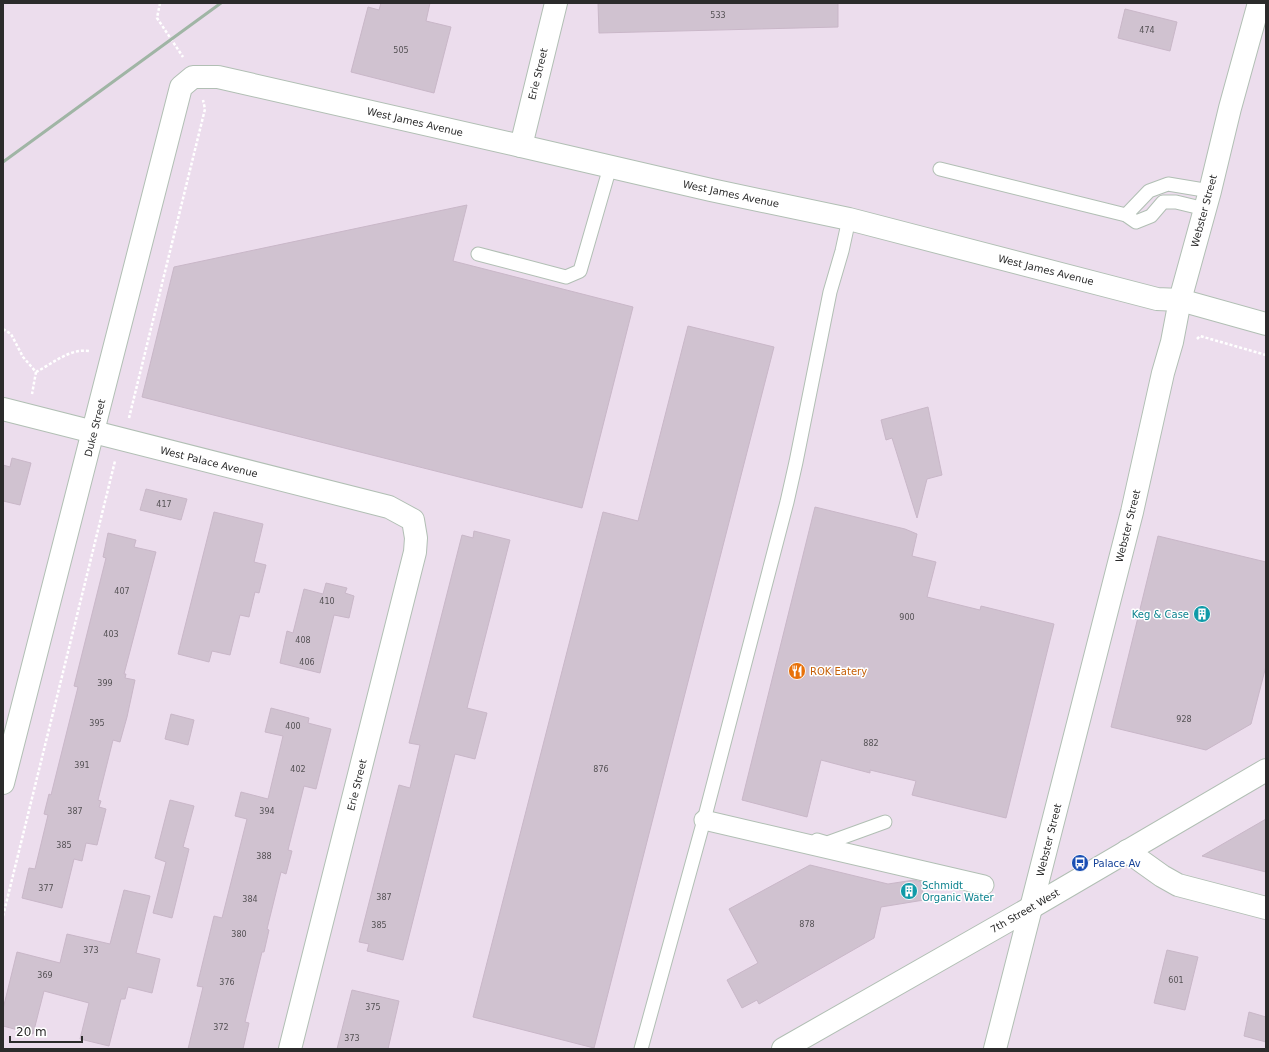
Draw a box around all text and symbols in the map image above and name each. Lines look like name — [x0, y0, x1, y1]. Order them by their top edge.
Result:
house number: 533 — [710, 11, 726, 20]
house number: 474 — [1139, 26, 1155, 35]
house number: 505 — [393, 46, 409, 55]
street label: Erie Street — [526, 47, 550, 101]
street label: West James Avenue — [366, 106, 464, 138]
street label: Webster Street — [1189, 173, 1219, 249]
street label: West James Avenue — [682, 178, 780, 210]
street label: West James Avenue — [997, 253, 1095, 287]
street label: Duke Street — [83, 398, 108, 458]
street label: West Palace Avenue — [159, 445, 259, 479]
street label: Webster Street — [1114, 488, 1142, 564]
house number: 417 — [156, 500, 172, 509]
house number: 407 — [114, 587, 130, 596]
house number: 410 — [319, 597, 335, 606]
building icon: Keg & Case — [1192, 604, 1212, 624]
place label: Keg & Case — [1132, 609, 1189, 620]
house number: 900 — [899, 613, 915, 622]
house number: 403 — [103, 630, 119, 639]
house number: 408 — [295, 636, 311, 645]
house number: 406 — [299, 658, 315, 667]
restaurant icon: ROK Eatery — [787, 661, 807, 681]
place label: ROK Eatery — [810, 666, 867, 677]
house number: 399 — [97, 679, 113, 688]
house number: 928 — [1176, 715, 1192, 724]
house number: 395 — [89, 719, 105, 728]
house number: 400 — [285, 722, 301, 731]
house number: 882 — [863, 739, 879, 748]
street label: Erie Street — [345, 758, 369, 812]
house number: 391 — [74, 761, 90, 770]
house number: 402 — [290, 765, 306, 774]
house number: 876 — [593, 765, 609, 774]
street label: Webster Street — [1035, 802, 1063, 878]
house number: 387 — [67, 807, 83, 816]
house number: 394 — [259, 807, 275, 816]
house number: 385 — [56, 841, 72, 850]
house number: 388 — [256, 852, 272, 861]
bus stop icon: Palace Av — [1070, 853, 1090, 873]
place label: Palace Av — [1093, 858, 1141, 869]
place label: Schmidt Organic Water — [922, 880, 995, 903]
building icon: Schmidt Organic Water — [899, 881, 919, 901]
house number: 377 — [38, 884, 54, 893]
street label: 7th Street West — [988, 887, 1062, 935]
house number: 387 — [376, 893, 392, 902]
house number: 384 — [242, 895, 258, 904]
house number: 878 — [799, 920, 815, 929]
house number: 385 — [371, 921, 387, 930]
house number: 380 — [231, 930, 247, 939]
house number: 373 — [83, 946, 99, 955]
house number: 369 — [37, 971, 53, 980]
house number: 601 — [1168, 976, 1184, 985]
house number: 376 — [219, 978, 235, 987]
house number: 375 — [365, 1003, 381, 1012]
scale bar — [10, 1018, 82, 1044]
house number: 372 — [213, 1023, 229, 1032]
text: 20 m — [16, 1025, 47, 1039]
house number: 373 — [344, 1034, 360, 1043]

